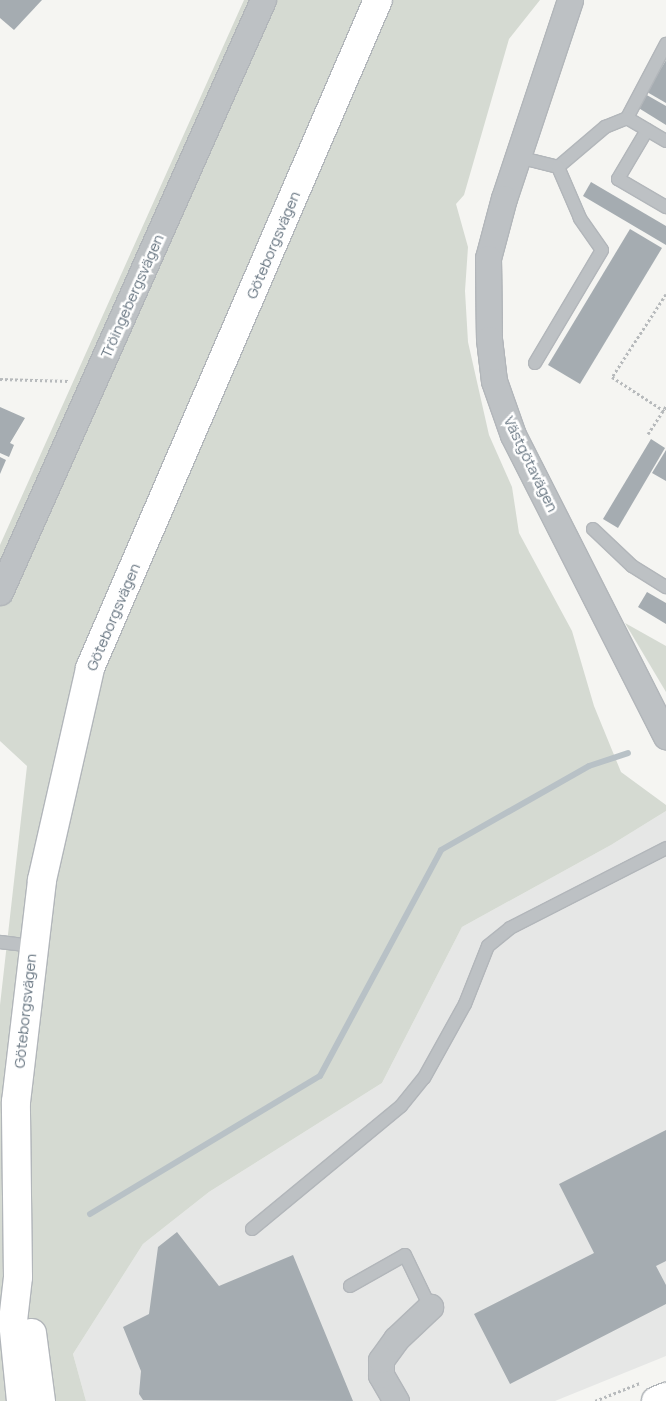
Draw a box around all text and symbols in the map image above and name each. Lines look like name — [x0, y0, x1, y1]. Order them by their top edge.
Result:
street label: Göteborgsvägen — [242, 189, 304, 301]
street label: Tröingebergsvägen — [97, 231, 167, 361]
street label: Västgötavägen — [500, 413, 562, 515]
street label: Göteborgsvägen — [82, 561, 144, 673]
street label: Göteborgsvägen — [10, 953, 40, 1069]

